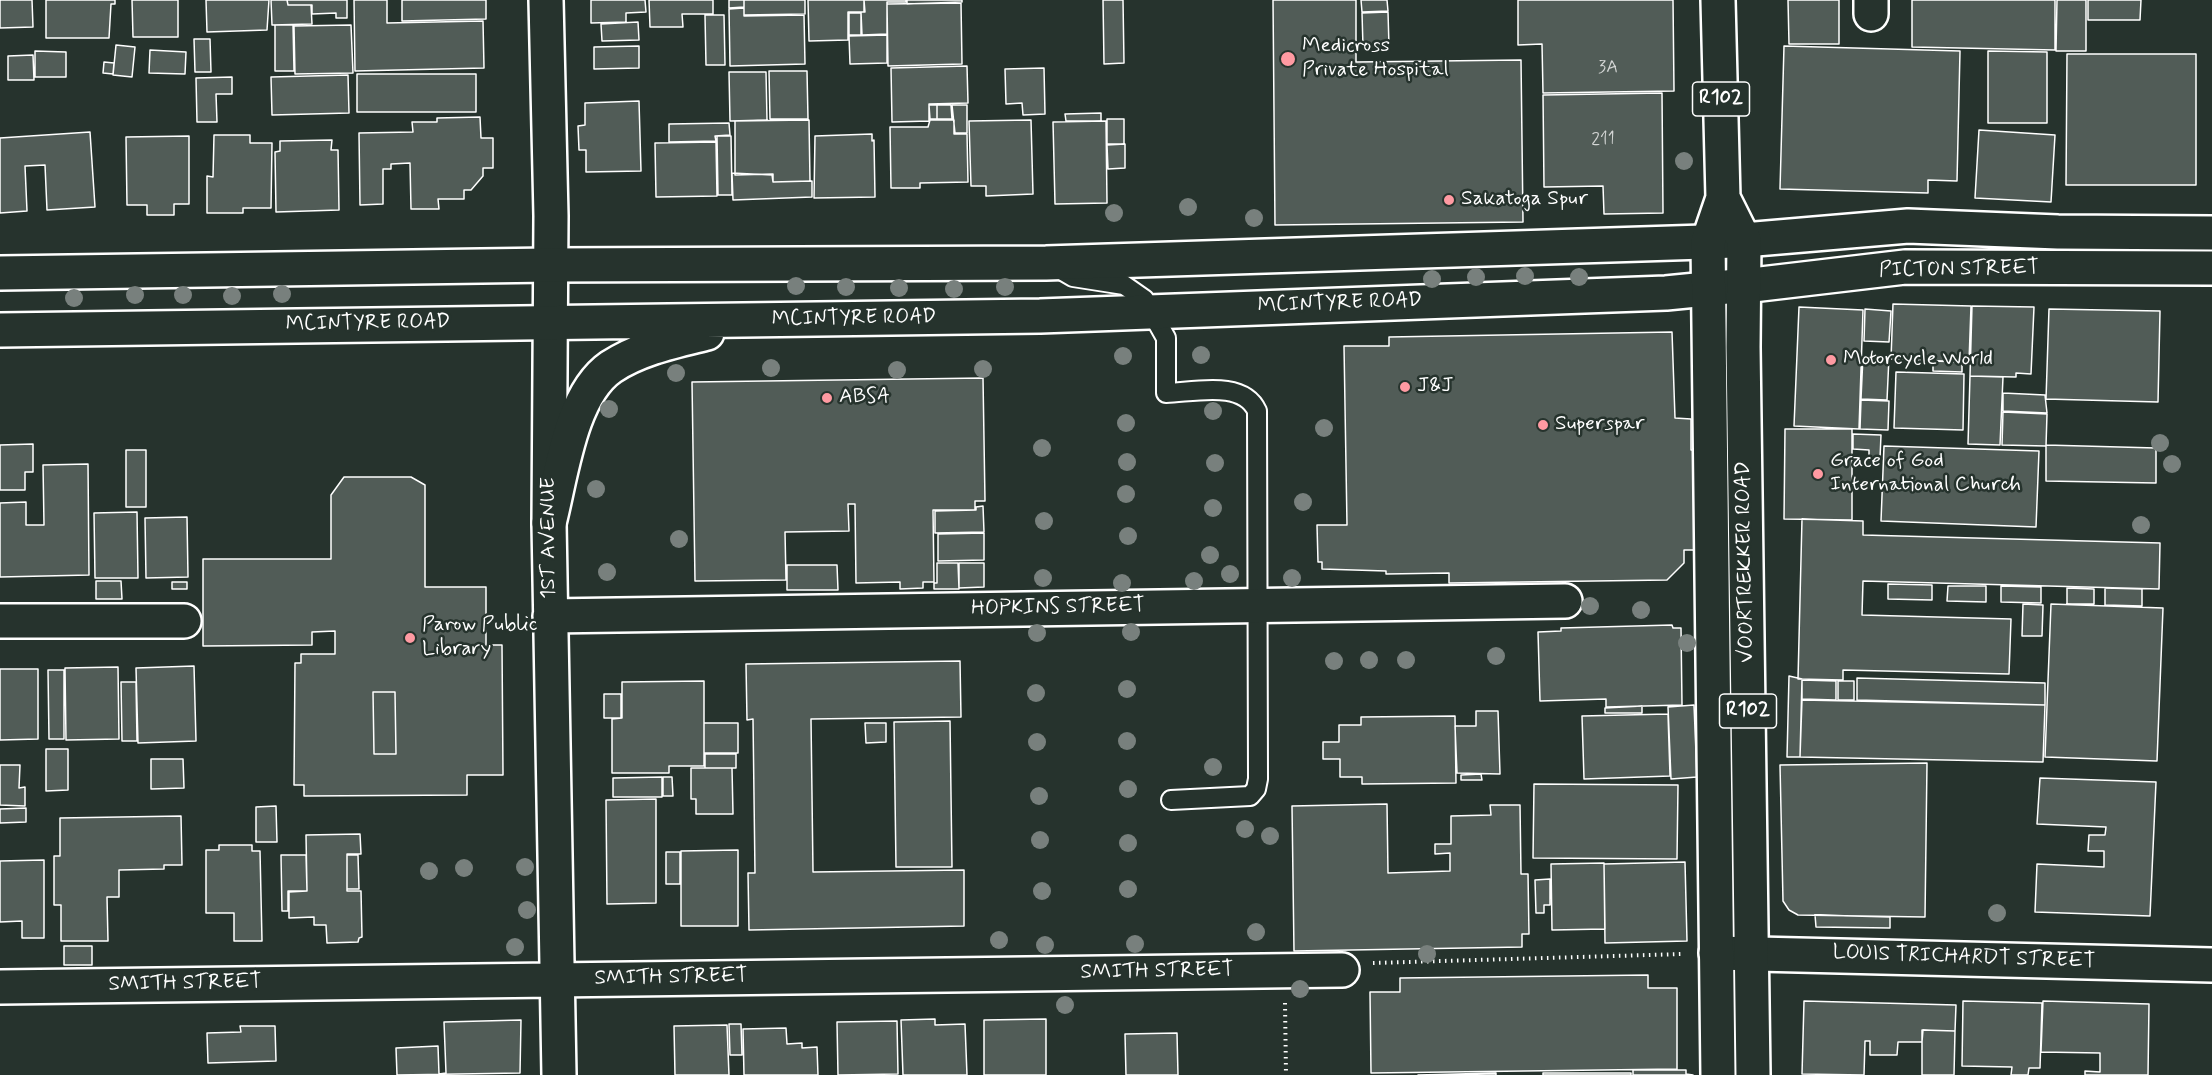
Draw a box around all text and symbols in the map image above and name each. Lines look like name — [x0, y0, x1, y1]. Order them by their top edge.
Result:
place label: Medicross Private Hospital — [1302, 34, 1449, 84]
marker: Medicross Private Hospital — [1279, 50, 1297, 68]
house number: 3A — [1598, 57, 1618, 79]
road number: R102 — [1692, 82, 1750, 116]
house number: 211 — [1591, 129, 1615, 151]
place label: Sakatoga Spur — [1461, 187, 1588, 213]
marker: Sakatoga Spur — [1442, 193, 1456, 207]
street label: PICTON STREET — [1879, 256, 2039, 284]
street label: MCINTYRE ROAD — [1257, 289, 1423, 319]
street label: MCINTYRE ROAD — [771, 305, 937, 333]
street label: MCINTYRE ROAD — [285, 310, 451, 338]
place label: Motorcycle World — [1843, 347, 1993, 373]
marker: Motorcycle World — [1824, 353, 1838, 367]
place label: J&J — [1417, 374, 1453, 400]
marker: J&J — [1398, 380, 1412, 394]
place label: ABSA — [839, 385, 890, 411]
marker: ABSA — [820, 391, 834, 405]
place label: Superspar — [1555, 412, 1645, 438]
marker: Superspar — [1536, 418, 1550, 432]
place label: Grace of God International Church — [1830, 449, 2021, 499]
street label: VOORTREKKER ROAD — [1732, 461, 1760, 663]
marker: Grace of God International Church — [1811, 467, 1825, 481]
street label: 1ST AVENUE — [537, 477, 563, 599]
street label: HOPKINS STREET — [971, 594, 1145, 622]
place label: Parow Public Library — [422, 613, 537, 663]
marker: Parow Public Library — [403, 631, 417, 645]
road number: R102 — [1720, 694, 1776, 728]
street label: LOUIS TRICHARDT STREET — [1832, 941, 2096, 975]
street label: SMITH STREET — [1080, 958, 1234, 986]
street label: SMITH STREET — [594, 964, 748, 992]
street label: SMITH STREET — [108, 970, 262, 998]

